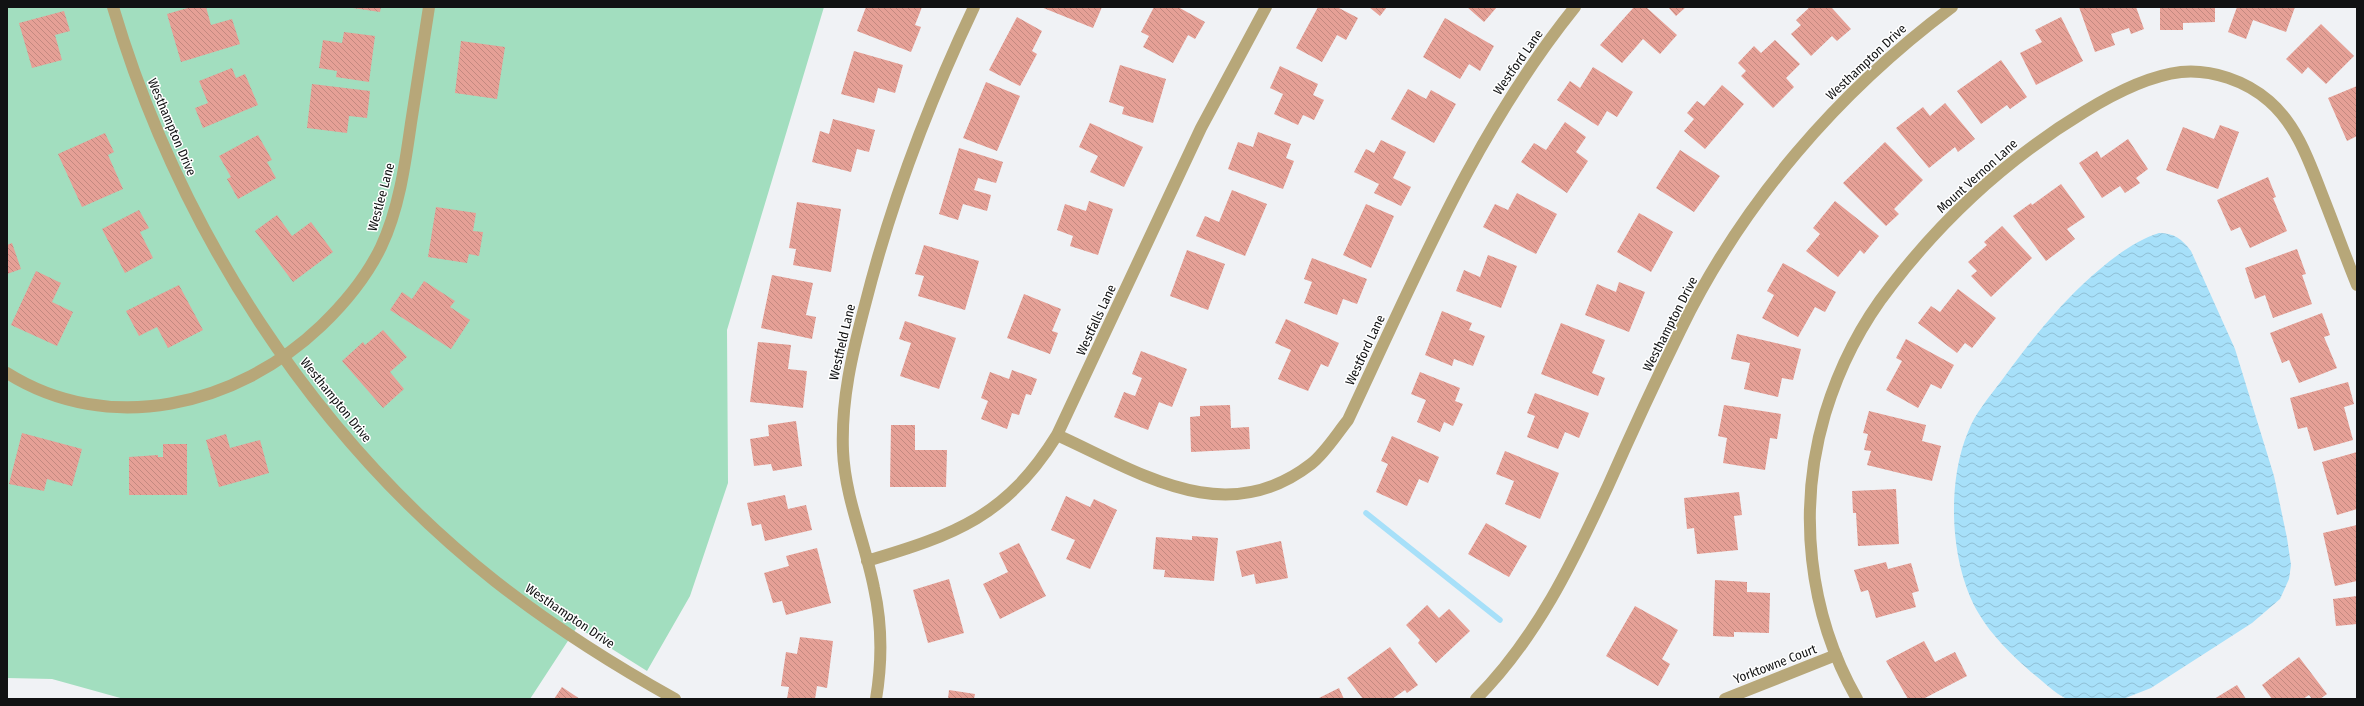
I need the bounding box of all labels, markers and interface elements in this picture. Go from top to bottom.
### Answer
street label: Westhampton Drive [1823,21,1909,103]
street label: Westford Lane [1490,27,1546,97]
street label: Westhampton Drive [145,76,199,178]
street label: Mount Vernon Lane [1934,136,2020,216]
street label: Westlee Lane [365,161,397,233]
street label: Westhampton Drive [1640,274,1700,374]
street label: Westfalls Lane [1073,282,1119,358]
street label: Westfield Lane [826,302,858,382]
street label: Westford Lane [1342,312,1388,388]
street label: Westhampton Drive [297,355,375,445]
street label: Westhampton Drive [523,581,617,651]
street label: Yorktowne Court [1731,641,1819,687]

